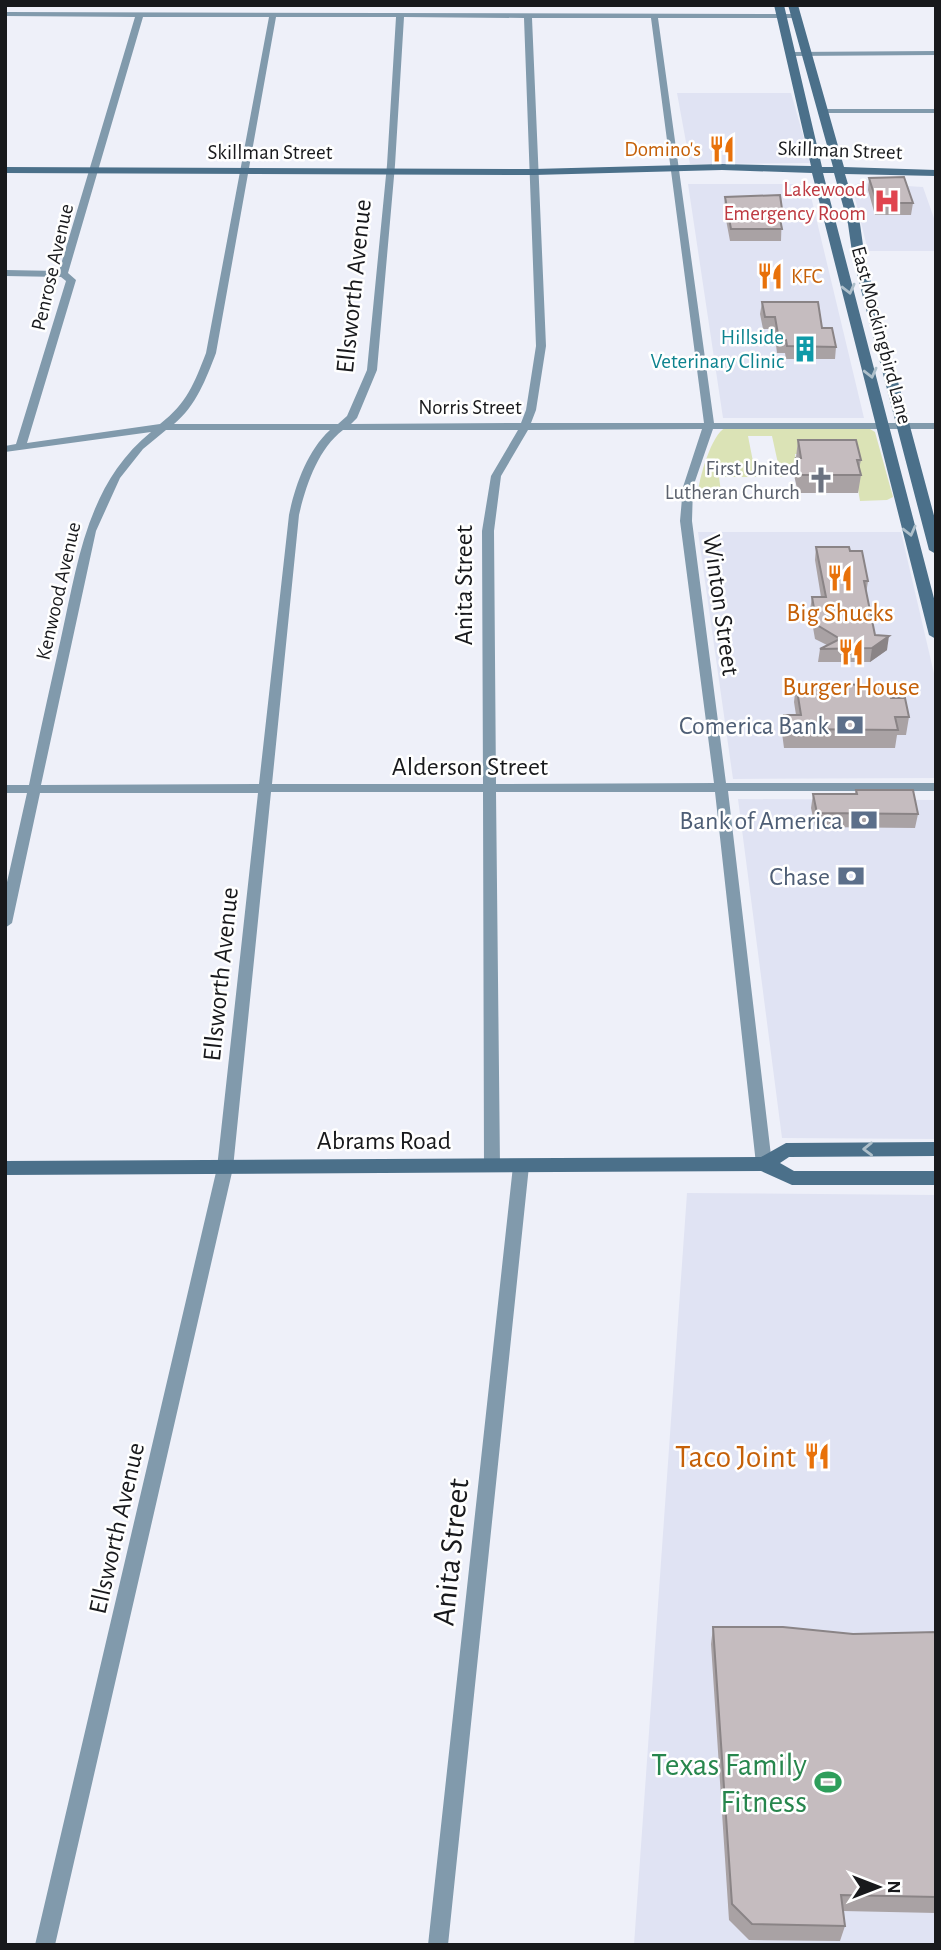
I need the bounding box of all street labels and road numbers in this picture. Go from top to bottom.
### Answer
street label: Skillman Street [777,138,903,163]
street label: Skillman Street [208,142,333,163]
street label: Ellsworth Avenue [332,198,376,374]
street label: Penrose Avenue [28,202,77,333]
street label: East Mockingbird Lane [848,244,915,426]
street label: Norris Street [418,397,522,418]
street label: Kenwood Avenue [32,520,85,662]
street label: Anita Street [451,525,477,645]
street label: Winton Street [698,533,744,677]
street label: Alderson Street [392,754,548,780]
street label: Ellsworth Avenue [199,886,243,1062]
street label: Abrams Road [317,1128,451,1154]
street label: Ellsworth Avenue [85,1440,149,1616]
street label: Anita Street [427,1477,475,1627]

